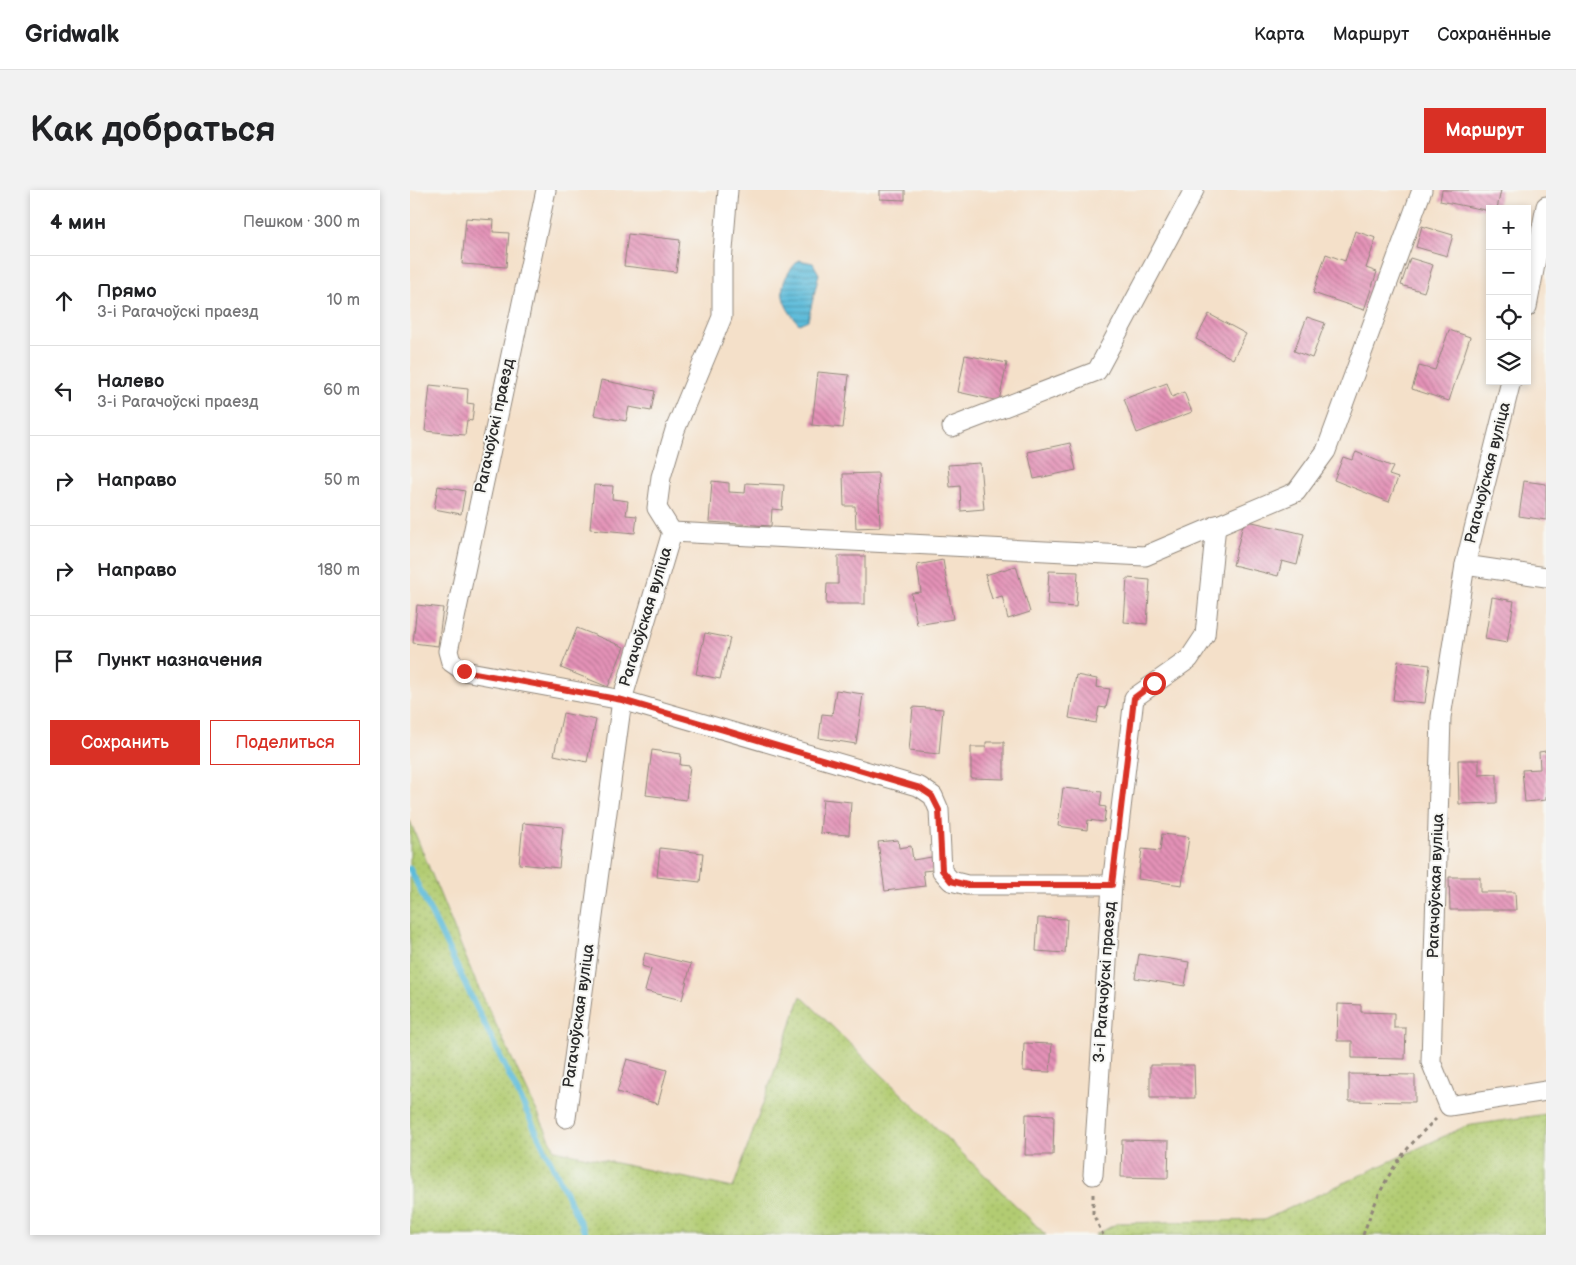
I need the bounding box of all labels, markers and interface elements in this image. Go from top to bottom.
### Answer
text: Gridwalk [25,20,119,49]
text: Карта [1254,24,1305,45]
text: Маршрут [1333,24,1409,45]
text: Сохранённые [1437,24,1551,45]
button: Маршрут [1424,108,1546,153]
text: Как добраться [30,109,276,152]
map controls [1486,205,1531,385]
button: + [1486,205,1531,250]
text: 4 мин [50,210,106,235]
text: Пешком · 300 m [243,213,360,232]
button: − [1486,250,1531,295]
text: Прямо [97,280,157,303]
icon: ahead [50,287,78,315]
text: 10 m [327,291,360,310]
button: locate [1486,295,1531,340]
text: 3-і Рагачоўскі праезд [97,303,259,322]
button: layers [1486,340,1531,385]
street label: Рагачоўскі праезд [471,356,519,495]
text: Налево [97,370,164,393]
icon: left [50,377,78,405]
text: 60 m [323,381,360,400]
text: 3-і Рагачоўскі праезд [97,393,259,412]
street label: Рагачоўская вуліца [1461,400,1515,546]
icon: right [50,467,78,495]
text: Направо [97,469,177,492]
text: 50 m [324,471,360,490]
street label: Рагачоўская вуліца [616,544,676,689]
icon: right [50,557,78,585]
text: Направо [97,559,177,582]
text: 180 m [318,561,360,580]
icon: arrive [50,647,78,675]
text: Пункт назначения [97,649,262,672]
route end [453,660,476,683]
route start [1143,672,1166,695]
button: Сохранить [50,720,200,765]
button: Поделиться [210,720,360,765]
street label: Рагачоўская вуліца [1424,813,1448,959]
street label: 3-і Рагачоўскі праезд [1090,900,1120,1063]
street label: Рагачоўская вуліца [559,942,599,1089]

